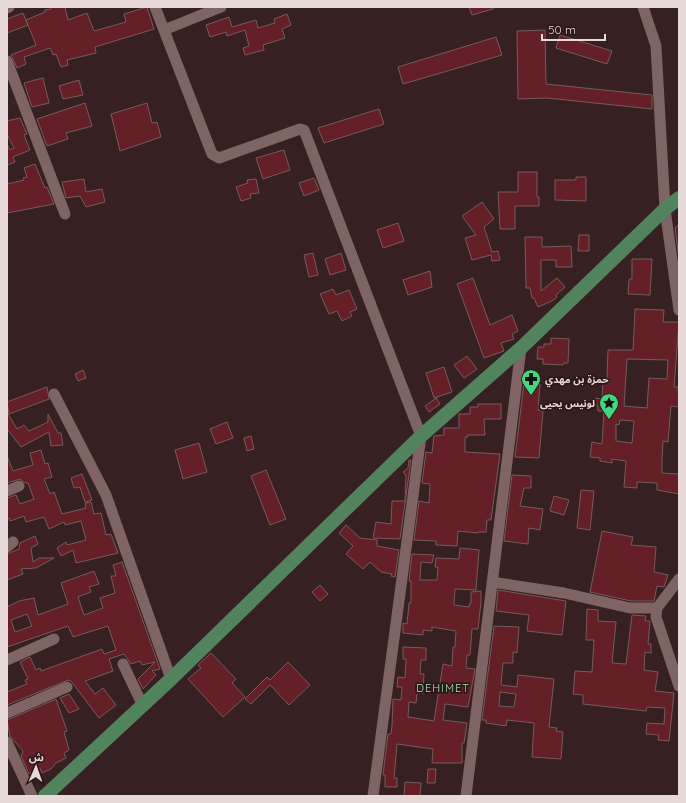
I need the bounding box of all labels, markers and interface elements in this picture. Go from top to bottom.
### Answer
scale bar [542,16,605,42]
text: 50 m [548,22,576,37]
pharmacy icon: حمزة بن مهدي [520,368,542,396]
place label: حمزة بن مهدي [545,373,609,388]
place icon: لونيس يحيى [598,392,620,420]
place label: لونيس يحيى [540,397,595,410]
district label: DEHIMET [416,681,470,695]
north arrow [16,747,56,787]
text: ش [29,750,44,764]

